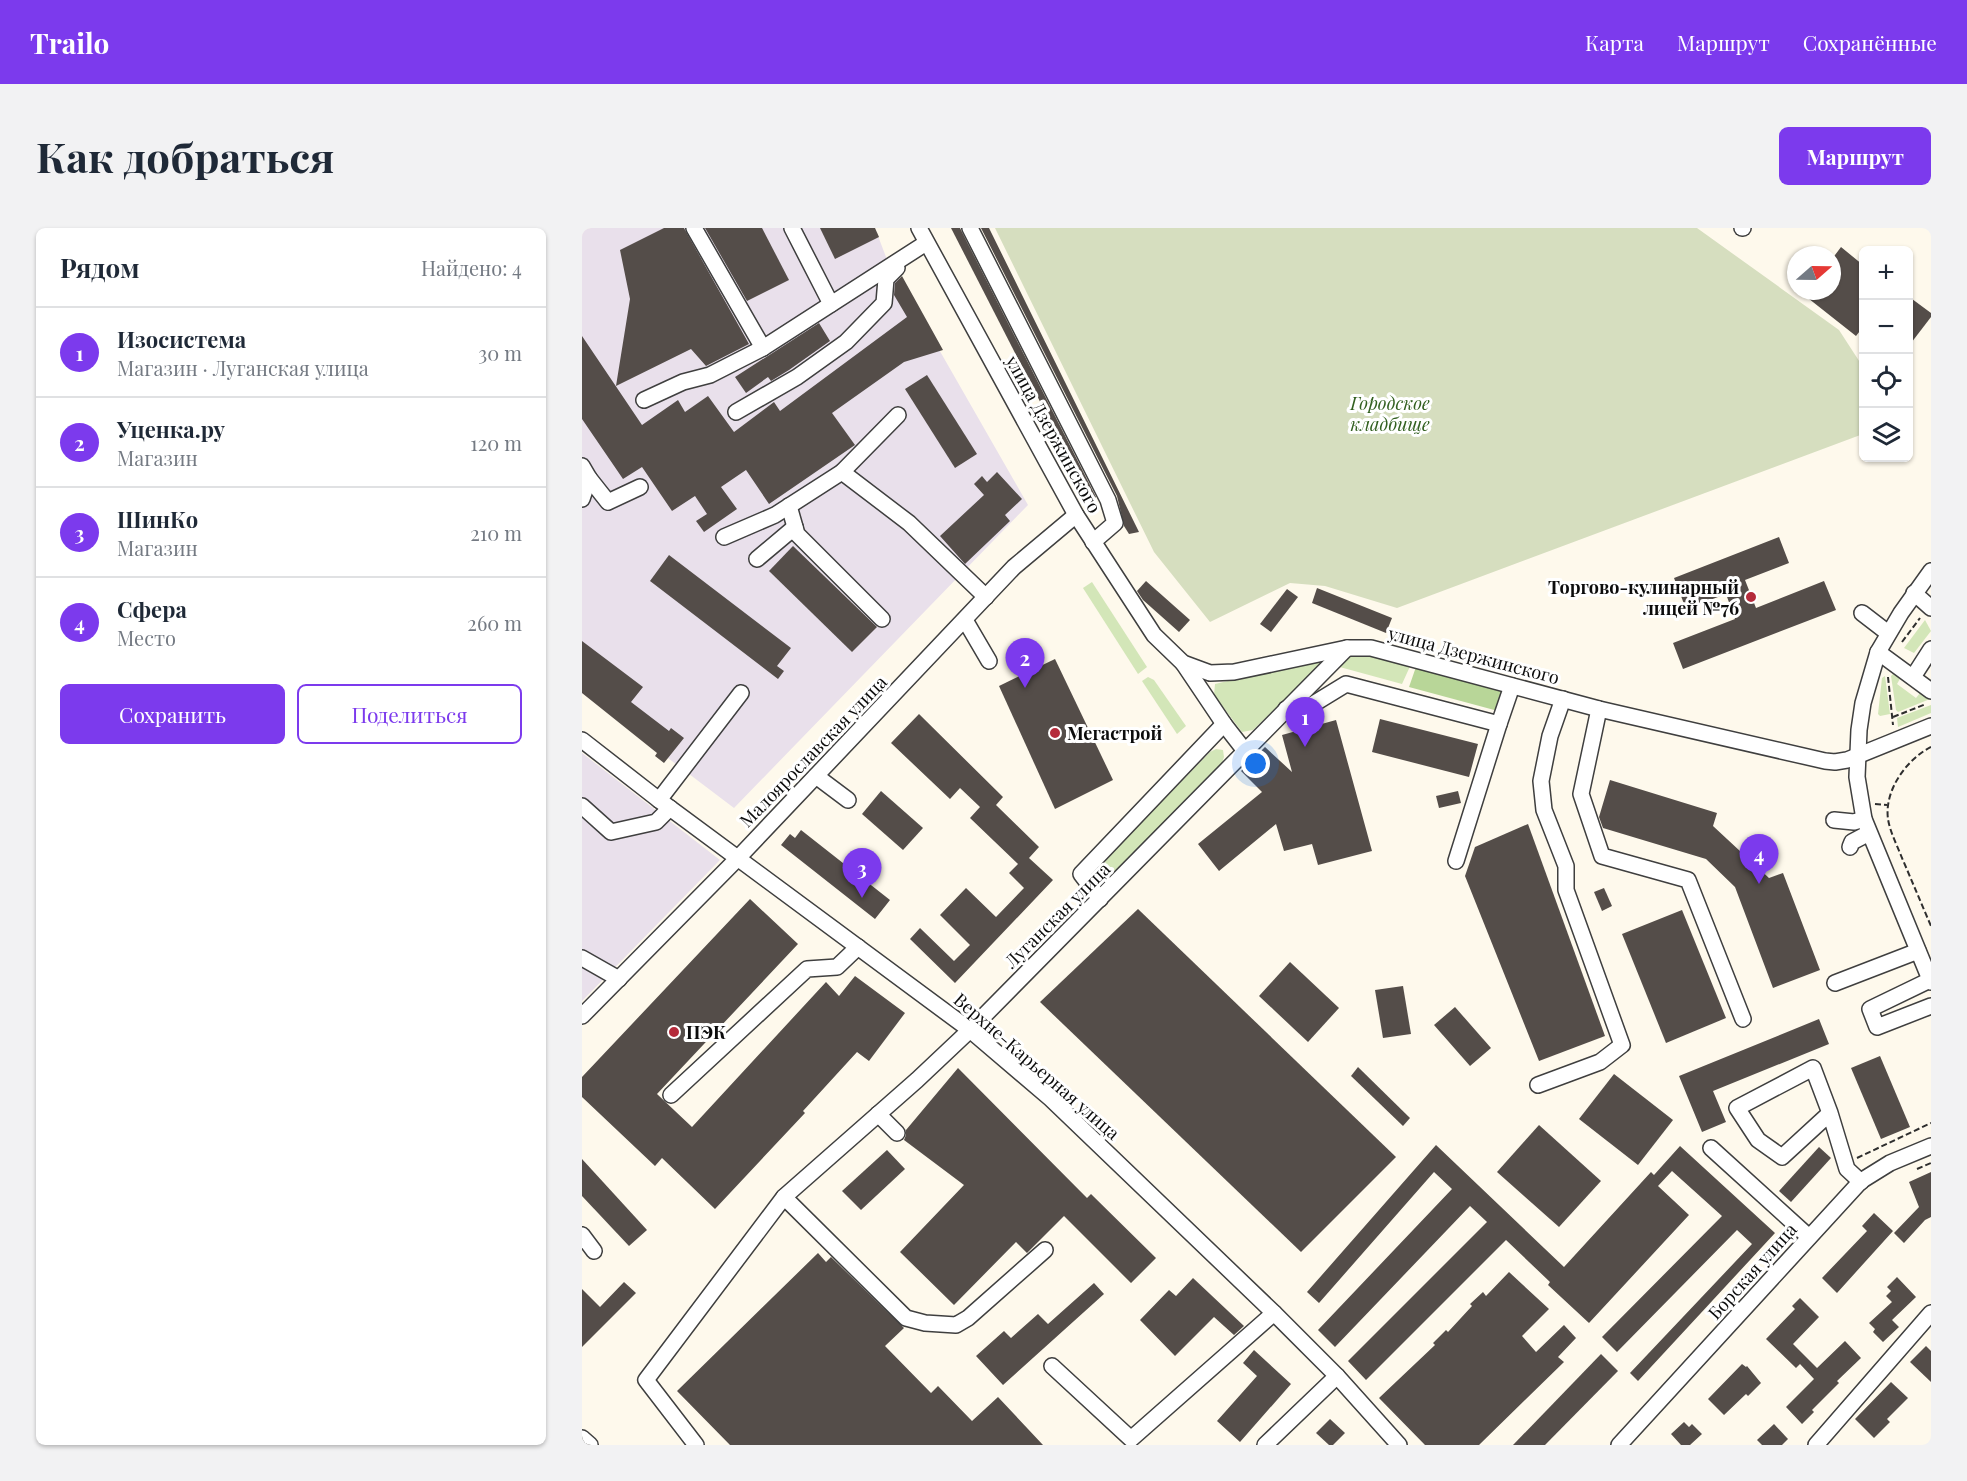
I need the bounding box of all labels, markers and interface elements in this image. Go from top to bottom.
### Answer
text: Trailo [30,24,109,61]
text: Карта [1585,28,1644,56]
text: Маршрут [1677,28,1770,56]
text: Сохранённые [1803,28,1937,56]
button: Маршрут [1779,127,1931,185]
text: Как добраться [36,128,335,184]
north arrow [1787,246,1841,300]
map controls [1859,246,1913,462]
button: + [1859,246,1913,300]
text: Рядом [60,250,139,285]
text: Найдено: 4 [421,254,522,281]
button: − [1859,300,1913,354]
text: Изосистема [117,324,246,354]
text: 1 [76,339,83,366]
text: 30 m [478,339,522,366]
street label: улица Дзержинского [1000,350,1107,517]
text: Магазин · Луганская улица [117,354,369,381]
button: locate [1859,354,1913,408]
park label: Городское кладбище [1349,391,1430,436]
button: layers [1859,408,1913,462]
text: Уценка.ру [117,414,225,444]
text: 2 [74,429,85,456]
text: 120 m [470,429,522,456]
text: Магазин [117,444,198,471]
text: ШинКо [117,504,198,534]
text: 3 [75,519,84,546]
text: 210 m [470,519,522,546]
text: Магазин [117,534,198,561]
place label: Торгово-кулинарный лицей №76 [1548,575,1739,620]
marker: Торгово-кулинарный лицей №76 [1744,590,1758,604]
text: Сфера [117,594,187,624]
text: 4 [74,609,85,636]
text: 260 m [467,609,522,636]
street label: улица Дзержинского [1385,620,1562,689]
text: Место [117,624,176,651]
pin: 2 [1006,638,1044,688]
street label: Малоярославская улица [734,670,892,832]
button: Сохранить [60,684,285,744]
button: Поделиться [297,684,522,744]
pin: 1 [1286,698,1324,747]
place label: Мегастрой [1067,721,1163,745]
marker: Мегастрой [1048,726,1062,740]
your location [1241,749,1270,778]
pin: 4 [1740,834,1778,884]
pin: 3 [842,848,882,898]
street label: Луганская улица [998,857,1115,974]
street label: Верхне-Карьерная улица [949,987,1125,1145]
place label: ПЭК [686,1020,726,1044]
marker: ПЭК [667,1025,681,1039]
street label: Борская улица [1702,1218,1802,1324]

